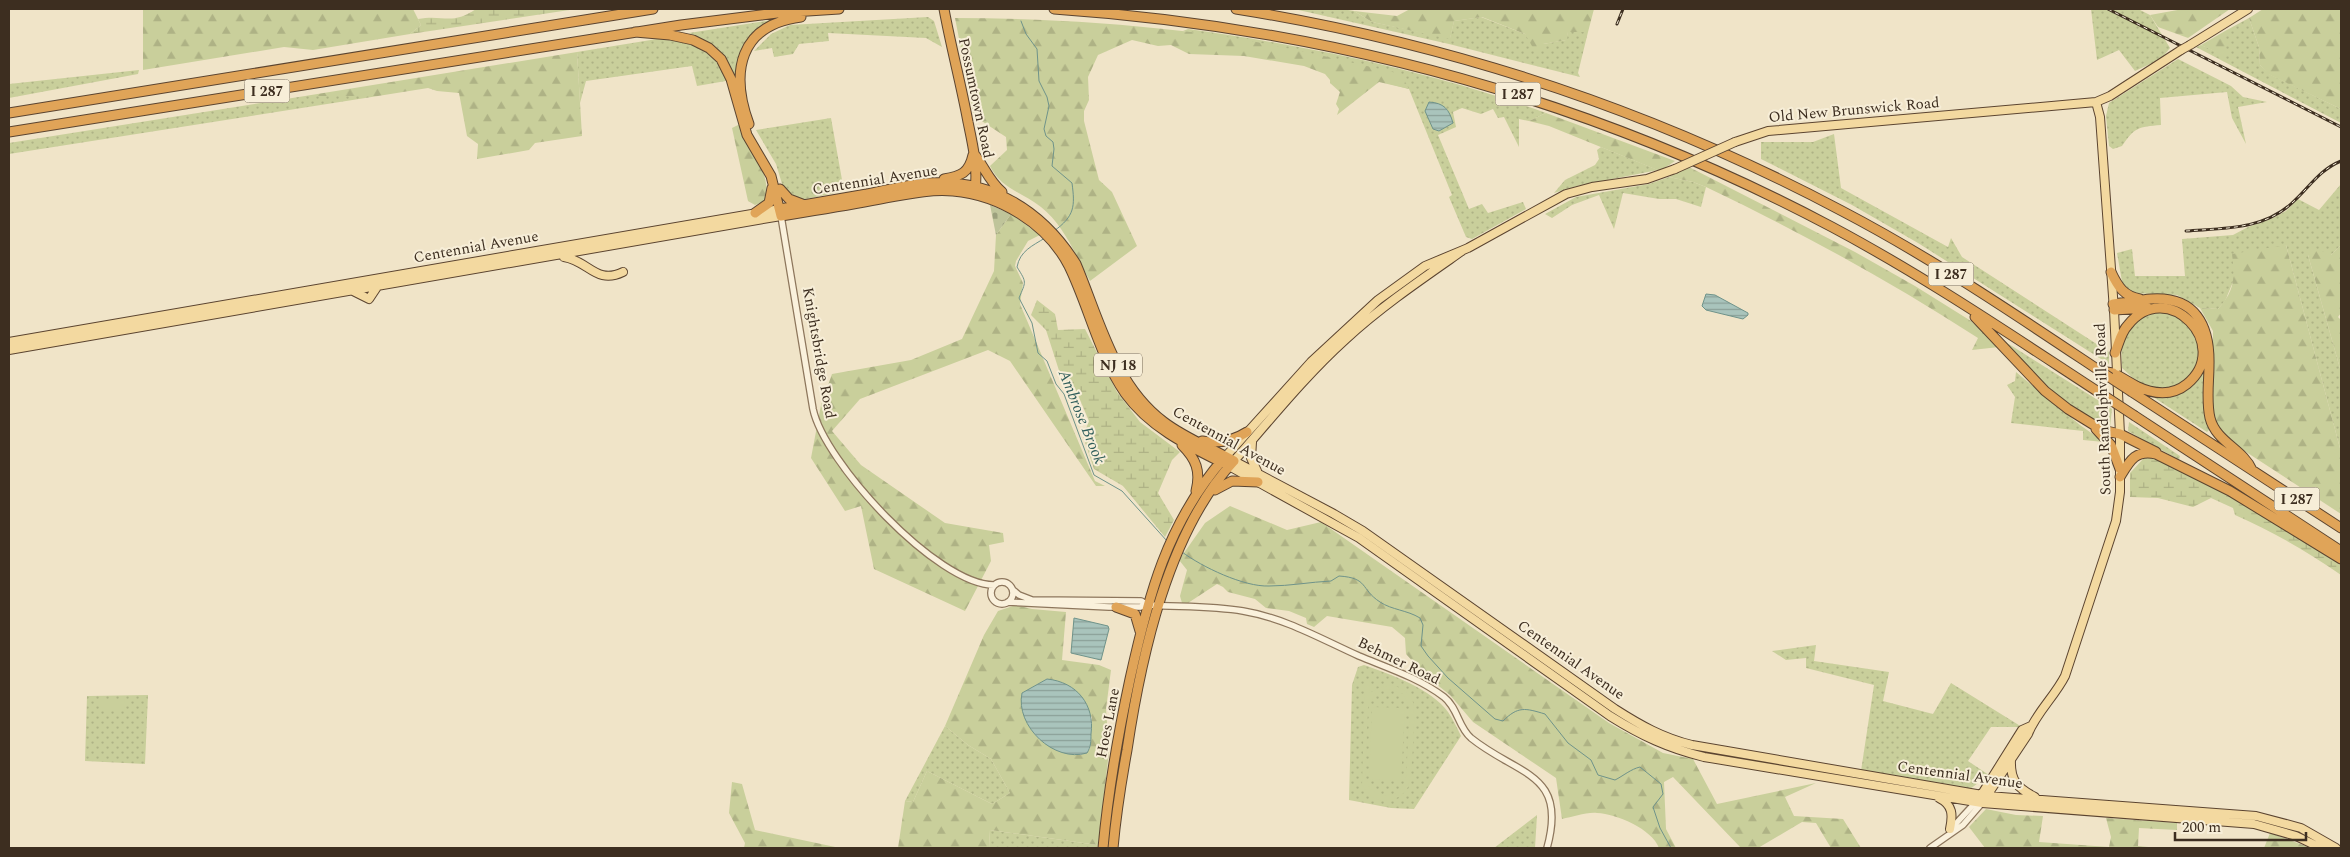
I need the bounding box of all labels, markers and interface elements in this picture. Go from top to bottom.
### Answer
street label: Possumtown Road [952,36,1000,160]
road number: I 287 [244,80,290,102]
road number: I 287 [1496,82,1540,106]
street label: Old New Brunswick Road [1768,91,1940,129]
street label: Centennial Avenue [811,159,939,201]
street label: Centennial Avenue [412,225,540,269]
road number: I 287 [1928,262,1974,286]
street label: Knightsbridge Road [796,286,842,420]
street label: South Randolphville Road [2089,323,2117,495]
road number: NJ 18 [1094,354,1142,376]
water label: Ambrose Brook [1052,365,1112,468]
street label: Centennial Avenue [1168,400,1290,482]
road number: I 287 [2274,488,2320,510]
street label: Centennial Avenue [1513,614,1629,706]
street label: Behmer Road [1354,631,1444,691]
street label: Hoes Lane [1090,686,1126,760]
street label: Centennial Avenue [1896,755,2024,795]
scale bar [2175,810,2306,842]
text: 200 m [2182,816,2221,839]

